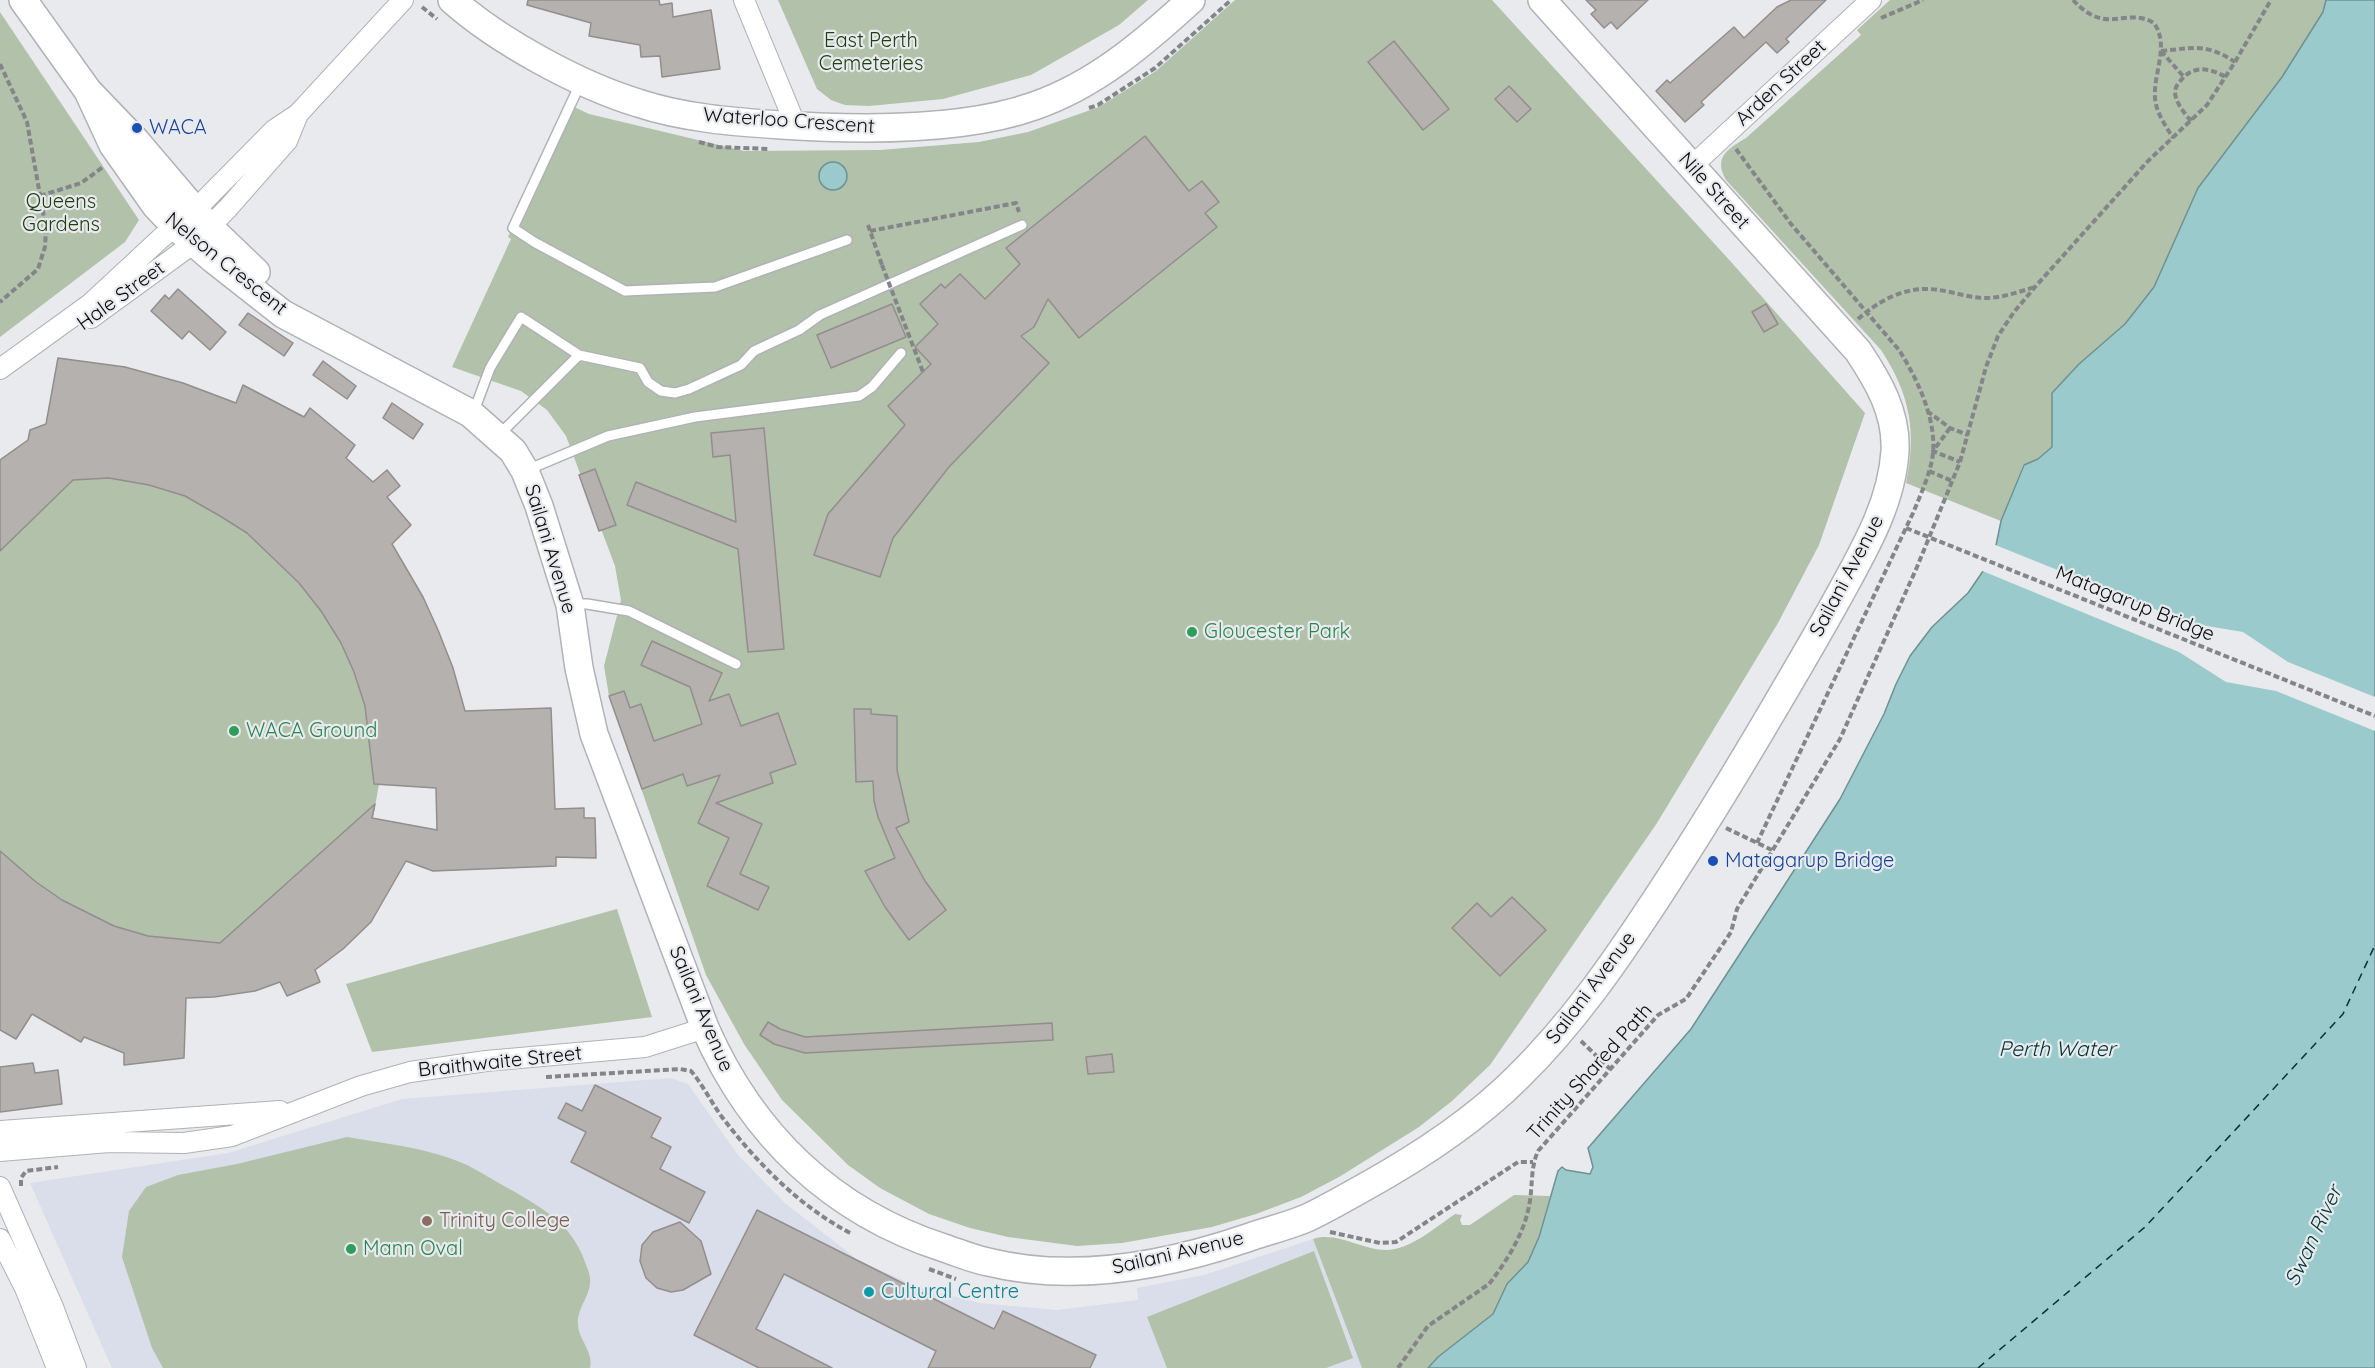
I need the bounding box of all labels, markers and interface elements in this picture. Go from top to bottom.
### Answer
park label: East Perth Cemeteries [819,29,923,76]
street label: Arden Street [1731,35,1831,131]
street label: Waterloo Crescent [702,103,876,139]
place label: WACA [149,116,207,140]
marker: WACA [130,121,144,135]
street label: Nile Street [1673,148,1755,234]
park label: Queens Gardens [22,190,100,237]
street label: Nelson Crescent [160,207,292,321]
street label: Hale Street [73,256,169,336]
street label: Sailani Avenue [519,481,581,617]
street label: Sailani Avenue [1805,511,1889,641]
street label: Matagarup Bridge [2052,561,2218,647]
place label: Gloucester Park [1204,620,1350,644]
marker: Gloucester Park [1185,625,1199,639]
place label: WACA Ground [246,719,377,743]
marker: WACA Ground [227,724,241,738]
place label: Matagarup Bridge [1725,849,1894,873]
marker: Matagarup Bridge [1706,854,1720,868]
street label: Sailani Avenue [1541,927,1641,1049]
street label: Sailani Avenue [664,943,738,1075]
street label: Trinity Shared Path [1522,999,1658,1145]
water label: Perth Water [1999,1037,2115,1063]
street label: Braithwaite Street [417,1041,583,1083]
water label: Swan River [2280,1182,2348,1290]
place label: Trinity College [439,1209,570,1233]
marker: Trinity College [420,1214,434,1228]
street label: Sailani Avenue [1110,1226,1246,1280]
place label: Mann Oval [363,1237,463,1261]
marker: Mann Oval [344,1242,358,1256]
place label: Cultural Centre [881,1280,1019,1304]
marker: Cultural Centre [862,1285,876,1299]

